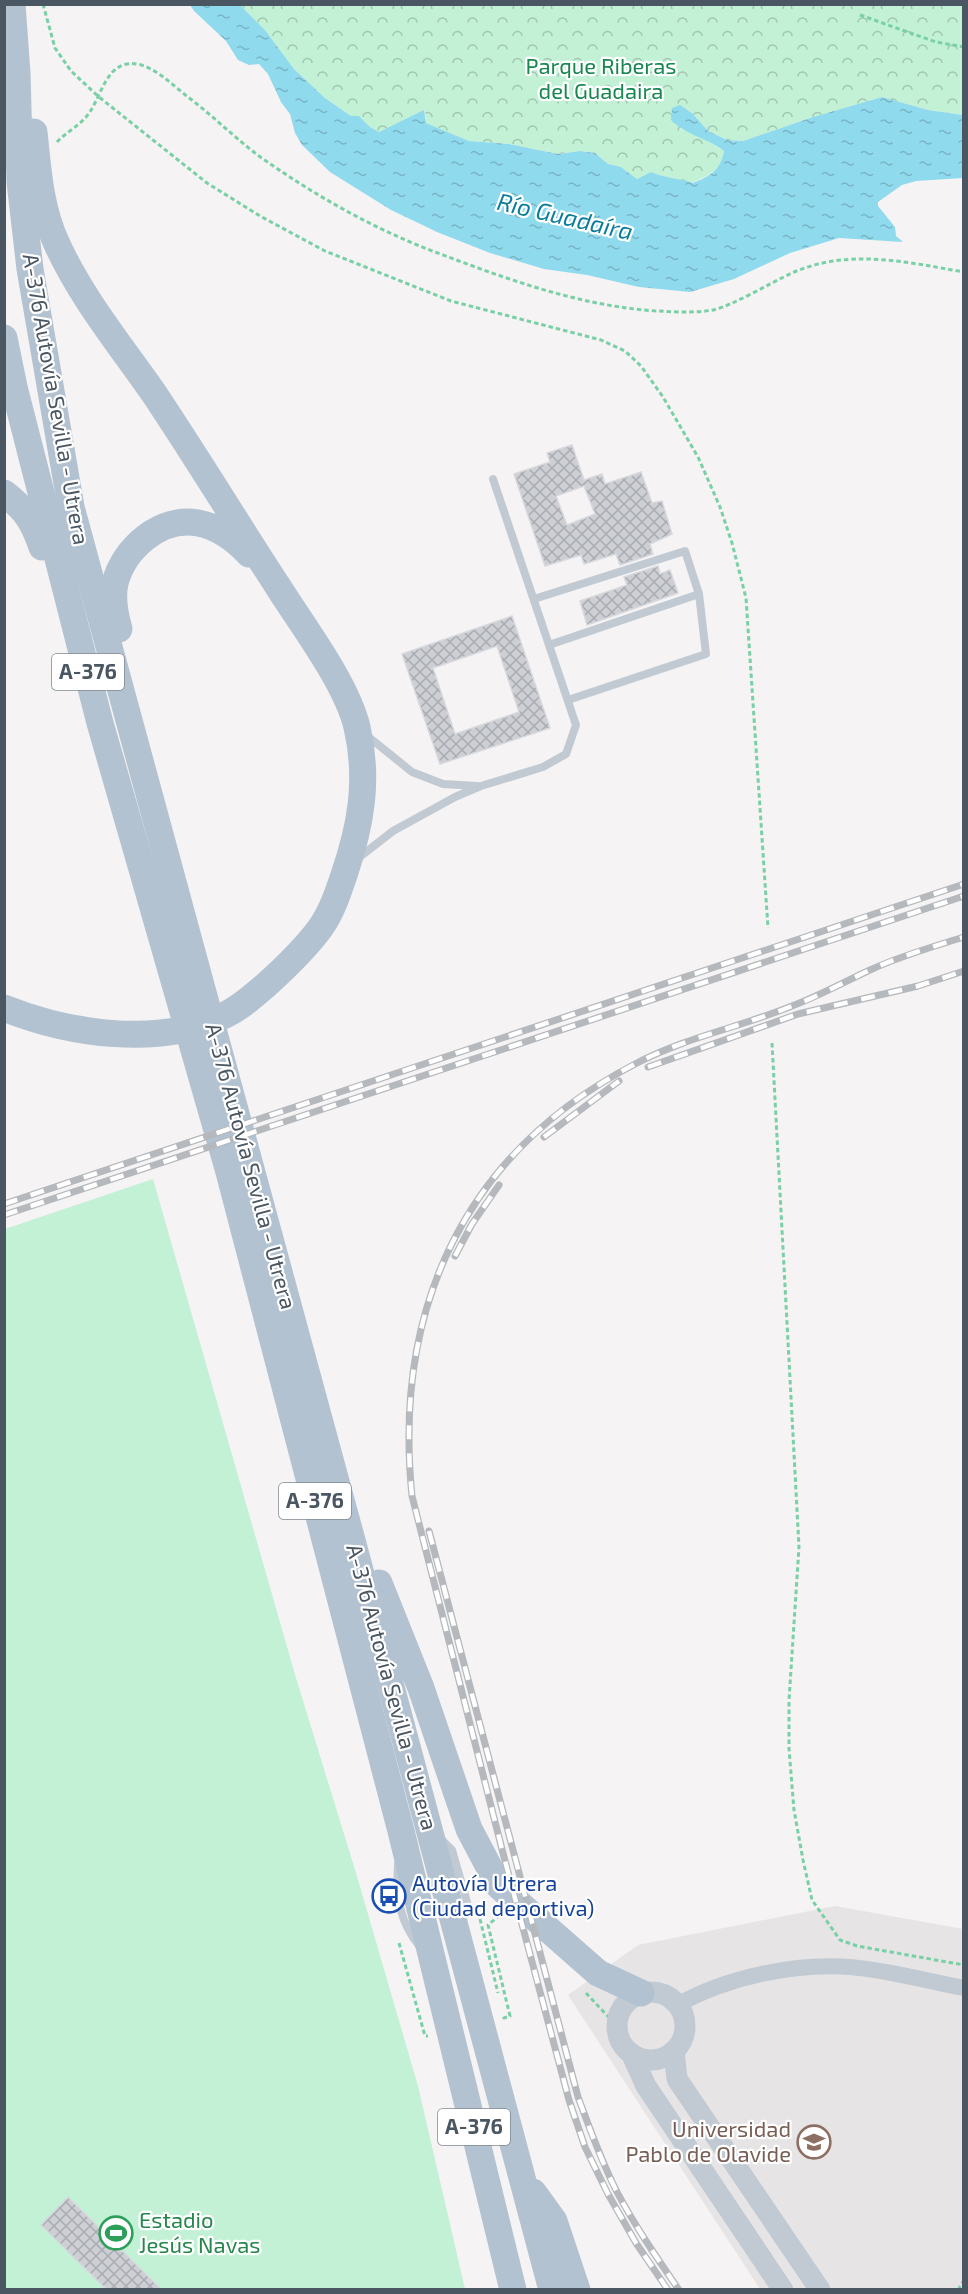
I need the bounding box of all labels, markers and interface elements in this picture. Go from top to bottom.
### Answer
park label: Parque Riberas del Guadaira [526,52,676,103]
water label: Río Guadaíra [495,186,636,245]
street label: A-376 Autovía Sevilla - Utrera [19,251,95,547]
road number: A-376 [52,654,124,690]
street label: A-376 Autovía Sevilla - Utrera [201,1020,303,1312]
road number: A-376 [279,1483,351,1519]
street label: A-376 Autovía Sevilla - Utrera [342,1541,444,1833]
place label: Autovía Utrera (Ciudad deportiva) [412,1869,594,1920]
bus stop icon: Autovía Utrera (Ciudad deportiva) [371,1878,407,1914]
road number: A-376 [438,2109,510,2145]
place label: Universidad Pablo de Olavide [625,2115,791,2166]
school or university icon: Universidad Pablo de Olavide [796,2124,832,2160]
place label: Estadio Jesús Navas [139,2206,261,2257]
sports icon: Estadio Jesús Navas [98,2215,134,2251]

